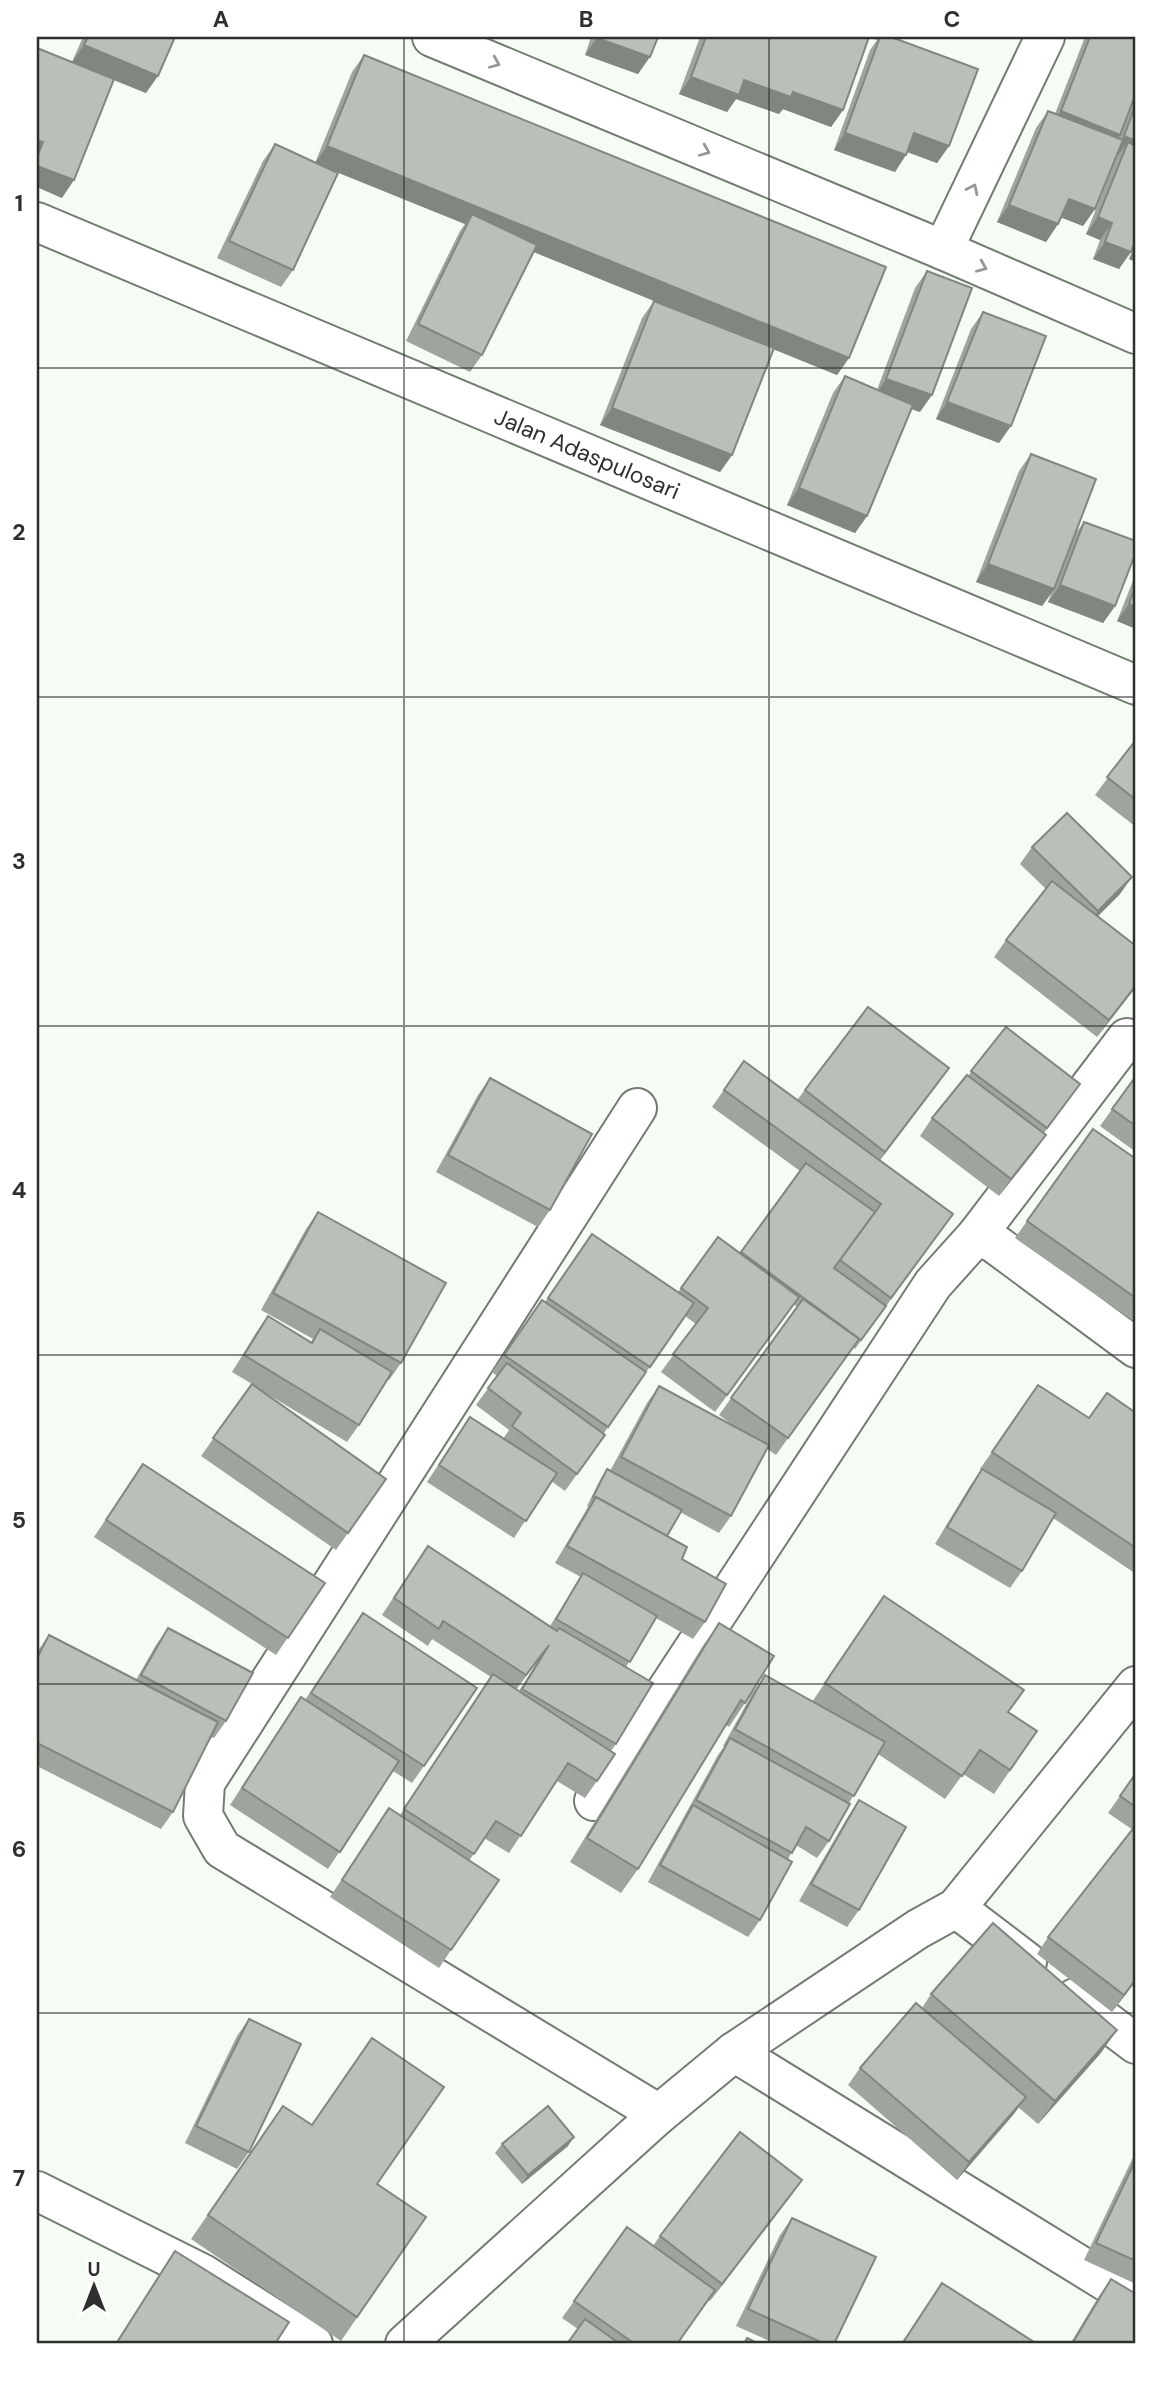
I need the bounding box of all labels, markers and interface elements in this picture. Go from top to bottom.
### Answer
text: A [213,4,229,34]
text: B [579,4,593,34]
text: C [944,4,960,34]
one-way arrow [487,55,500,69]
one-way arrow [698,142,710,156]
one-way arrow [964,183,978,196]
text: 1 [15,188,23,218]
one-way arrow [975,259,987,273]
street label: Jalan Adaspulosari [490,401,685,506]
text: 2 [12,517,26,547]
text: 3 [12,846,26,876]
text: 4 [12,1175,27,1205]
text: 5 [12,1505,26,1535]
text: 6 [12,1834,26,1864]
text: 7 [13,2163,25,2193]
north arrow [60,2252,130,2322]
text: U [87,2257,101,2282]

